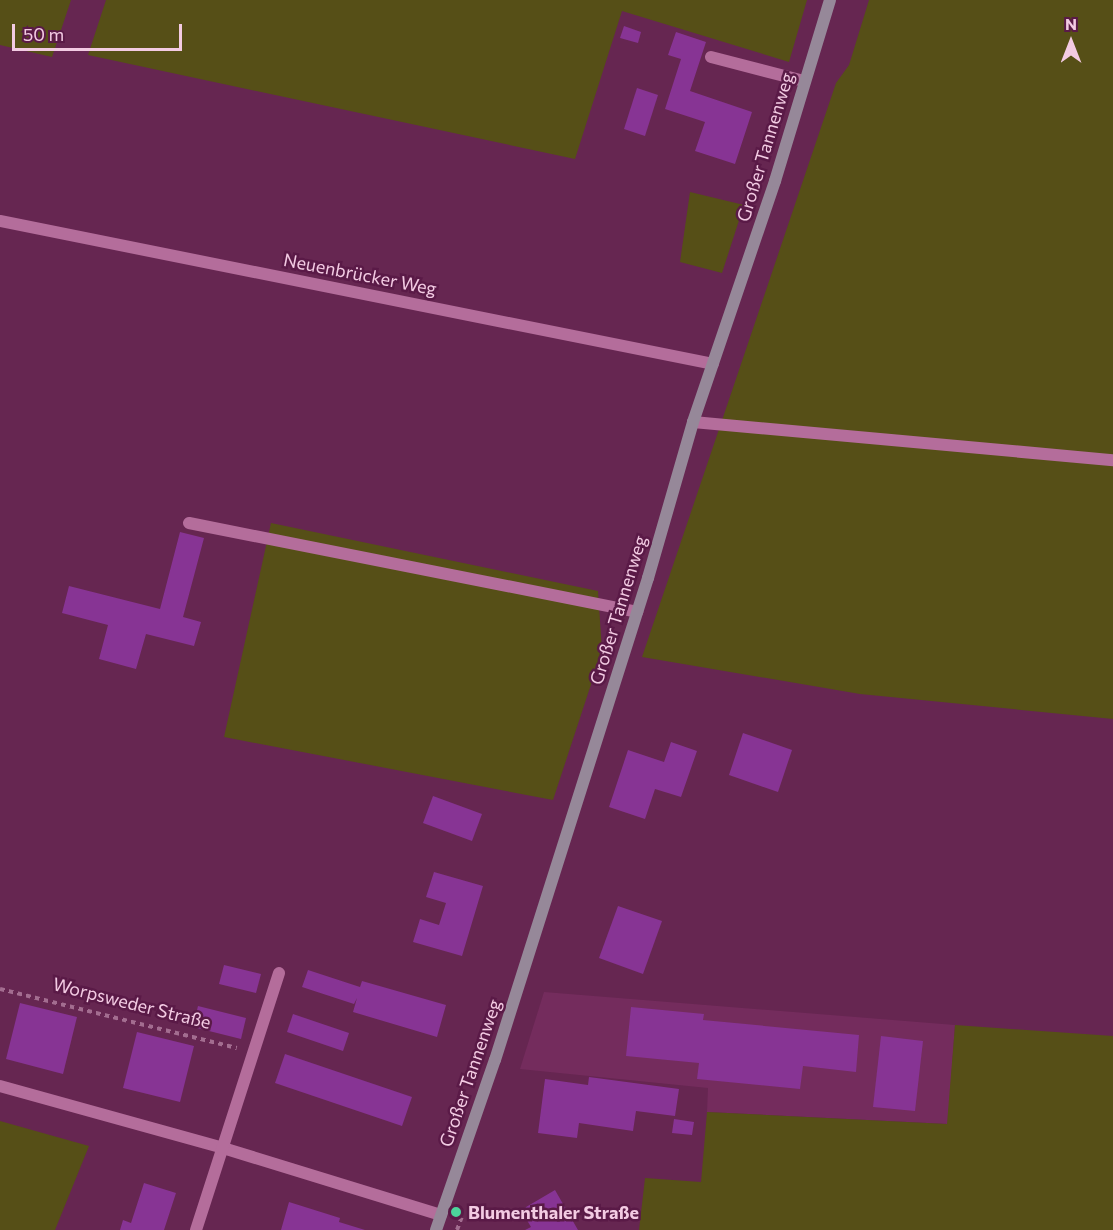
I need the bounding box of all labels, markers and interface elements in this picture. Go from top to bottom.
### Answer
scale bar [15,12,184,50]
north arrow [1041,12,1101,72]
text: N [1065,14,1077,33]
text: 50 m [23,23,64,45]
street label: Großer Tannenweg [732,70,798,224]
street label: Neuenbrücker Weg [282,249,438,299]
street label: Großer Tannenweg [585,533,651,687]
street label: Worpsweder Straße [51,973,213,1033]
street label: Großer Tannenweg [435,996,505,1150]
place label: Blumenthaler Straße [468,1201,639,1223]
marker: Blumenthaler Straße [449,1205,463,1219]

